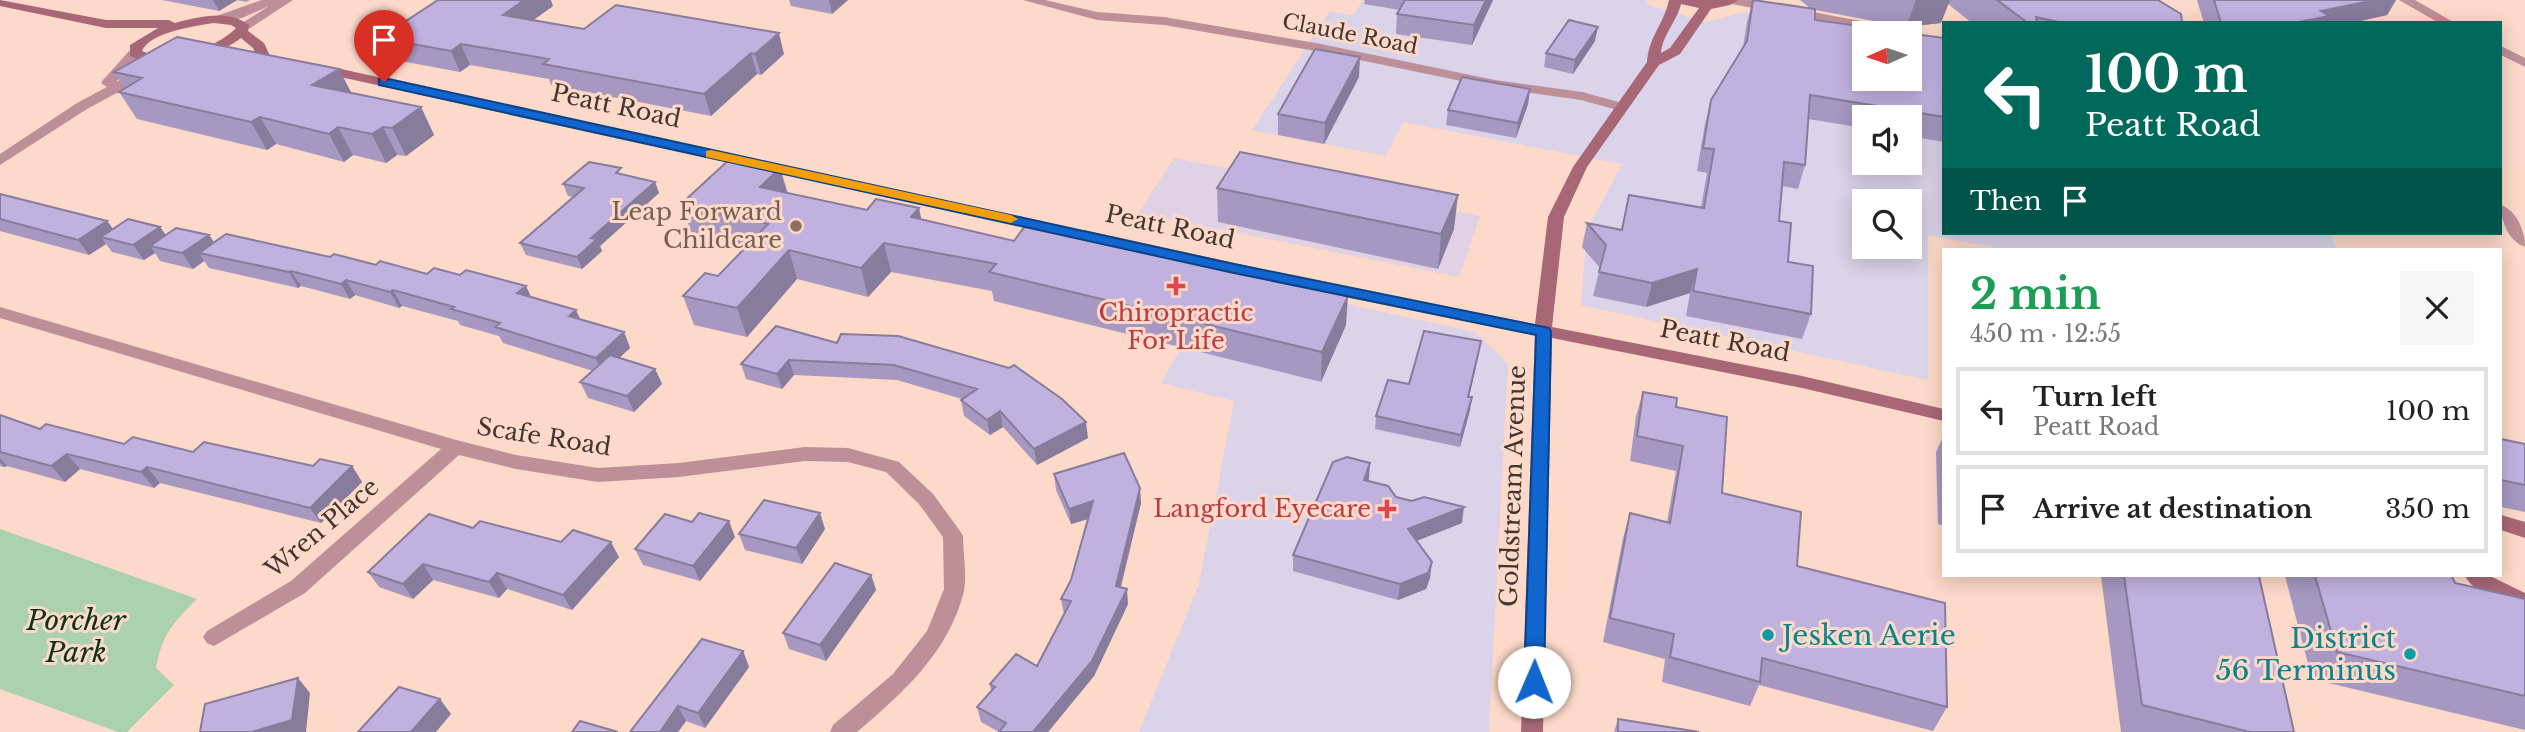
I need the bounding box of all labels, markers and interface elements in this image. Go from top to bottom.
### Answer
street label: Claude Road [1280,8,1420,60]
pin [354,10,414,82]
icon: arrive [365,21,403,59]
north arrow [1852,21,1922,91]
map controls [1852,21,1922,259]
text: 100 m [2085,44,2248,105]
icon: left [1970,49,2061,140]
street label: Peatt Road [549,78,684,133]
button: sound [1852,105,1922,175]
text: Peatt Road [2085,105,2261,145]
icon: arrive [2056,182,2094,220]
text: Then [1970,185,2042,217]
button: search [1852,189,1922,259]
place label: Leap Forward Childcare [611,197,782,254]
street label: Peatt Road [1103,199,1238,254]
marker: Leap Forward Childcare [788,218,804,234]
text: 2 min [1970,268,2101,320]
button: close [2400,271,2474,345]
marker: Chiropractic For Life [1166,276,1186,296]
place label: Chiropractic For Life [1099,298,1254,355]
street label: Peatt Road [1658,314,1793,367]
text: 450 m · 12:55 [1970,320,2121,348]
street label: Goldstream Avenue [1494,365,1531,607]
text: Turn left [2033,381,2157,413]
icon: left [1974,392,2012,430]
text: 100 m [2386,395,2470,427]
street label: Scafe Road [475,412,613,461]
text: Peatt Road [2033,413,2159,441]
street label: Wren Place [258,472,384,584]
icon: arrive [1974,490,2012,528]
text: Arrive at destination [2033,493,2313,525]
text: 350 m [2385,493,2470,525]
place label: Langford Eyecare [1153,494,1371,523]
marker: Langford Eyecare [1377,499,1397,519]
park label: Porcher Park [25,603,127,670]
place label: Jesken Aerie [1778,618,1956,653]
place label: District 56 Terminus [2216,621,2396,688]
marker: Jesken Aerie [1760,627,1776,643]
position arrow [1497,645,1571,719]
marker: District 56 Terminus [2402,646,2418,662]

